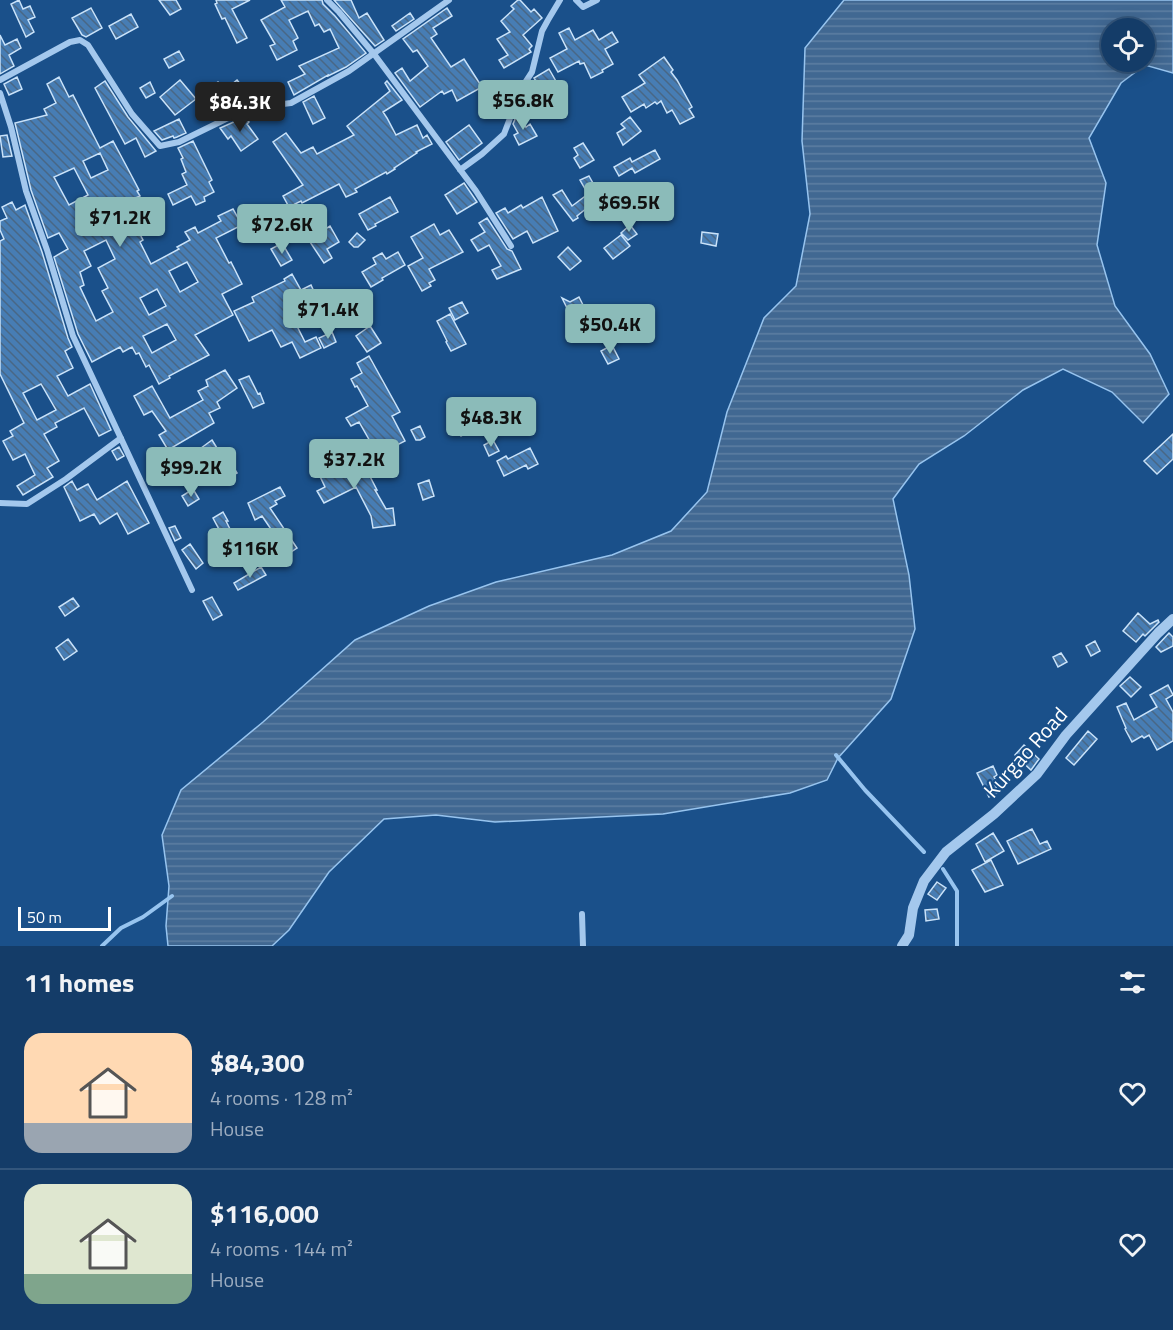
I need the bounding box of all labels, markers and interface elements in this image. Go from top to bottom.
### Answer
map controls [1101,18,1155,72]
button: locate [1101,18,1155,72]
pin: $56.8K [474,80,572,131]
pin: $84.3K [191,82,289,133]
text: $56.8K [492,84,554,115]
text: $84.3K [209,86,271,117]
pin: $69.5K [580,182,678,233]
text: $69.5K [598,186,660,217]
pin: $71.2K [71,197,169,248]
text: $71.2K [89,201,151,232]
pin: $72.6K [233,204,331,255]
text: $72.6K [251,208,313,239]
pin: $71.4K [279,289,377,340]
text: $71.4K [297,293,359,324]
pin: $50.4K [561,304,659,355]
text: $50.4K [579,308,641,339]
pin: $48.3K [442,397,540,448]
text: $48.3K [460,401,522,432]
pin: $37.2K [305,439,403,490]
text: $37.2K [323,443,385,474]
pin: $99.2K [142,447,240,498]
text: $99.2K [160,451,222,482]
pin: $116K [208,528,292,579]
text: $116K [222,532,278,563]
street label: Kurgao Road [975,700,1075,804]
scale bar [18,904,111,932]
text: 50 m [27,905,62,929]
text: 11 homes [24,963,134,1002]
icon: filters [1116,966,1149,999]
text: $84,300 [210,1043,304,1082]
icon: home [72,1057,144,1129]
icon: heart [1116,1077,1149,1110]
text: 4 rooms · 128 m² [210,1082,353,1113]
text: House [210,1113,264,1144]
text: $116,000 [210,1194,319,1233]
icon: home [72,1208,144,1280]
icon: heart [1116,1228,1149,1261]
text: 4 rooms · 144 m² [210,1233,353,1264]
text: House [210,1264,264,1295]

